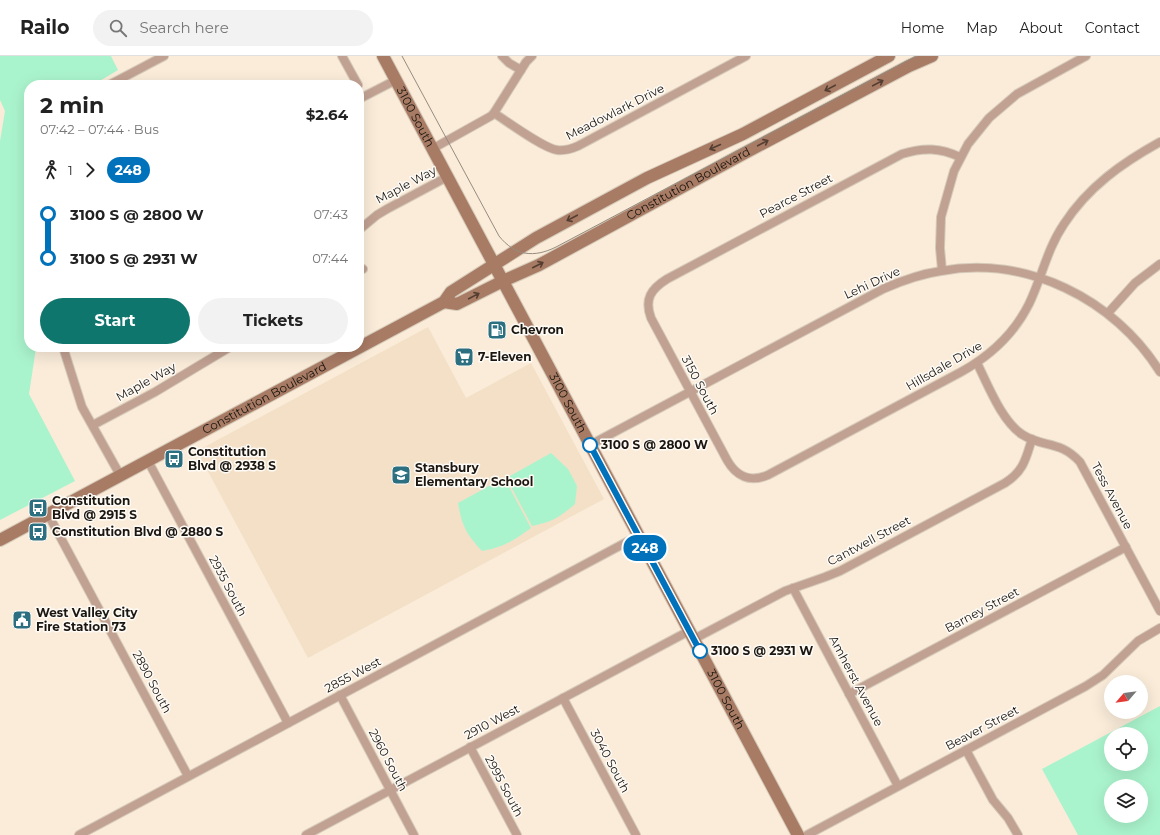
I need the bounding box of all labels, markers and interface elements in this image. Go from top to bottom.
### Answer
search box [93,10,373,46]
text: Railo [20,16,69,39]
icon: search [107,17,129,39]
text: Search here [139,18,229,37]
text: Home [901,19,944,37]
text: Map [966,19,997,37]
text: About [1019,19,1063,37]
text: Contact [1085,19,1140,37]
one-way arrow [872,79,884,86]
street label: Meadowlark Drive [563,80,666,143]
street label: 3100 South [394,84,438,149]
one-way arrow [824,84,836,92]
text: 2 min [40,92,104,119]
text: $2.64 [306,105,348,124]
text: 07:42 – 07:44 · Bus [40,121,159,137]
one-way arrow [757,139,769,147]
street label: Constitution Boulevard [624,144,753,223]
one-way arrow [709,144,721,152]
icon: walk [40,159,62,181]
icon: forward [79,159,101,181]
text: 248 [115,161,142,179]
text: 1 [68,162,73,178]
street label: Maple Way [373,162,439,207]
street label: Pearce Street [757,170,835,221]
text: 3100 S @ 2800 W [70,205,204,224]
text: 07:43 [314,206,348,222]
one-way arrow [566,215,578,223]
text: 3100 S @ 2931 W [70,249,198,268]
text: 07:44 [312,250,348,266]
one-way arrow [532,261,544,268]
street label: Lehi Drive [841,263,902,302]
one-way arrow [467,291,479,299]
button: Start [40,298,190,344]
button: Tickets [198,298,348,344]
fuel station icon: Chevron [486,319,508,341]
place label: Chevron [511,322,564,337]
street label: Hillsdale Drive [903,338,985,393]
supermarket icon: 7-Eleven [453,346,475,368]
place label: 7-Eleven [478,349,531,364]
street label: 3150 South [679,353,722,417]
street label: Constitution Boulevard [199,358,329,437]
street label: Maple Way [113,359,179,404]
street label: 3100 South [546,370,590,435]
marker: 3100 S @ 2800 W [582,437,598,453]
place label: 3100 S @ 2800 W [600,437,708,452]
place label: Constitution Blvd @ 2938 S [188,444,276,473]
bus stop icon: Constitution Blvd @ 2938 S [163,448,185,470]
place label: Stansbury Elementary School [415,460,533,489]
street label: Tess Avenue [1089,460,1136,532]
school or university icon: Stansbury Elementary School [390,464,412,486]
place label: Constitution Blvd @ 2915 S [52,493,137,522]
bus stop icon: Constitution Blvd @ 2915 S [27,497,49,519]
street label: Cantwell Street [825,512,913,569]
bus stop icon: Constitution Blvd @ 2880 S [27,521,49,543]
place label: Constitution Blvd @ 2880 S [52,524,223,539]
line badge: 248 [622,535,668,561]
text: 248 [631,539,659,557]
street label: 2935 South [206,553,251,619]
street label: Barney Street [942,584,1022,635]
place label: West Valley City Fire Station 73 [36,605,138,634]
public building icon: West Valley City Fire Station 73 [11,609,33,631]
street label: Amherst Avenue [826,633,887,729]
marker: 3100 S @ 2931 W [692,643,708,659]
place label: 3100 S @ 2931 W [710,643,813,658]
street label: 2890 South [130,648,175,716]
street label: 2855 West [322,653,384,696]
street label: 3100 South [704,666,748,732]
north arrow [1104,675,1148,719]
map controls [1104,675,1148,823]
street label: 2910 West [462,701,522,742]
street label: Beaver Street [943,702,1021,753]
street label: 2960 South [366,726,411,794]
street label: 3040 South [587,726,633,795]
button: locate [1104,727,1148,771]
street label: 2995 South [482,753,527,819]
button: layers [1104,779,1148,823]

